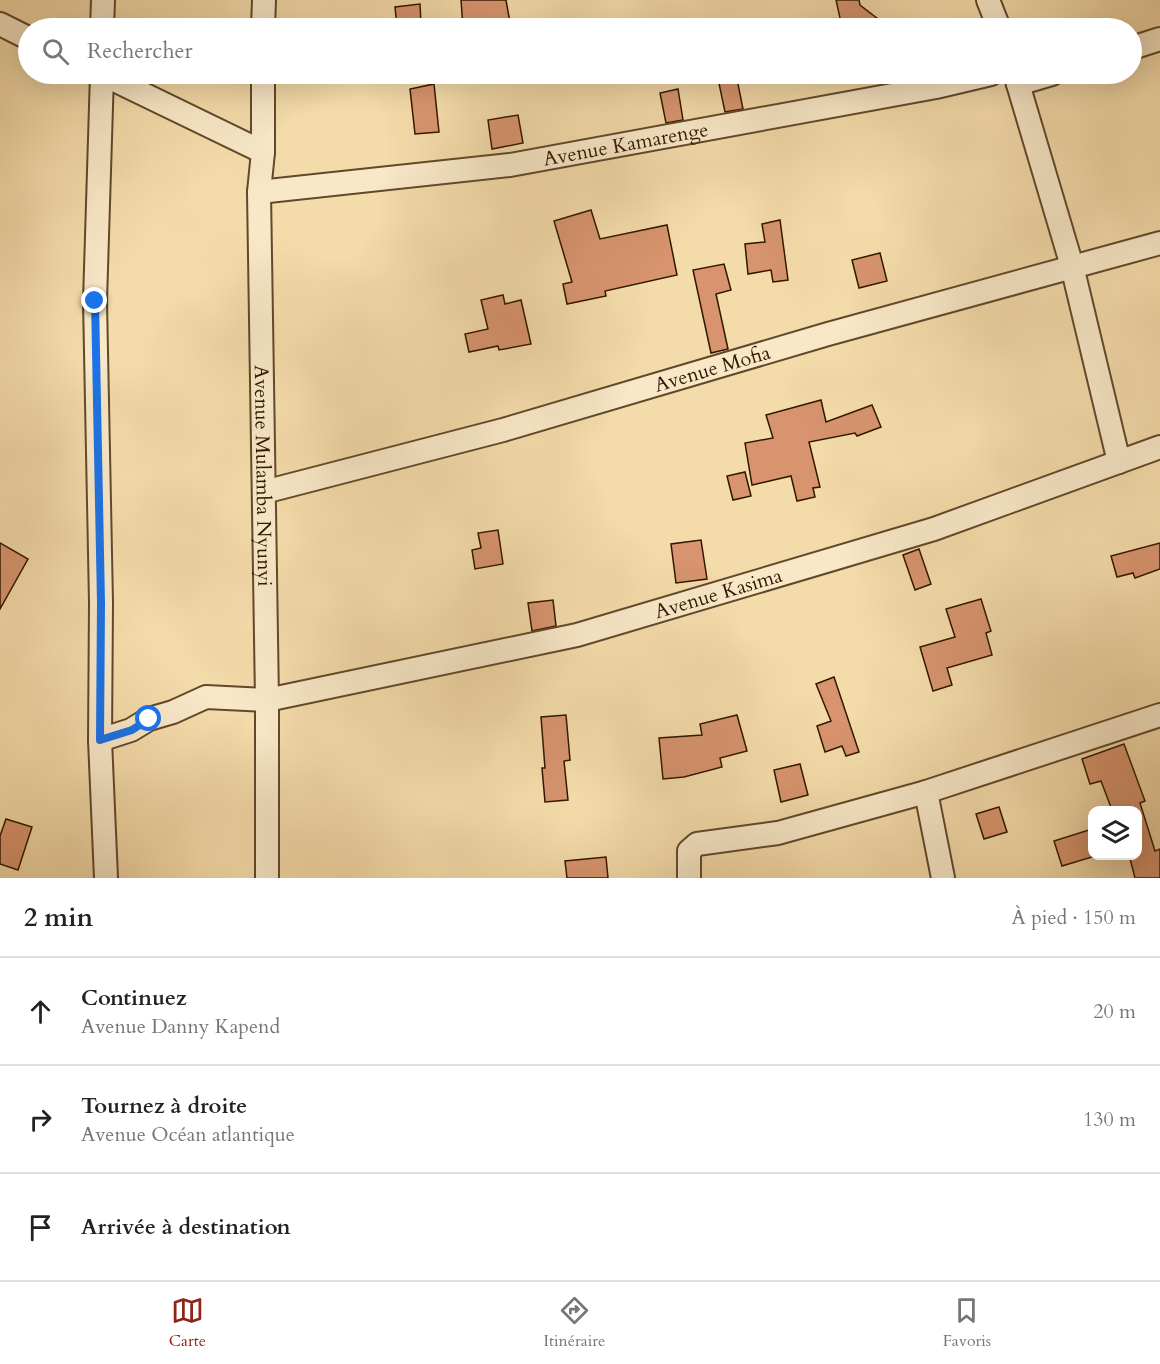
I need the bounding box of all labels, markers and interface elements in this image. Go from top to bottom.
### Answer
search box [18,18,1142,84]
icon: search [39,35,72,68]
text: Rechercher [87,36,192,66]
street label: Avenue Kamarenge [541,115,710,172]
route end [81,287,107,313]
street label: Avenue Mofia [651,338,774,398]
street label: Avenue Mulamba Nyunyi [248,365,279,587]
street label: Avenue Kasima [651,561,785,625]
route start [135,705,161,731]
map controls [1088,806,1142,860]
button: layers [1088,806,1142,860]
text: 2 min [24,900,93,935]
text: À pied · 150 m [1012,904,1136,931]
text: Continuez [81,983,187,1013]
icon: ahead [24,995,57,1028]
text: 20 m [1093,998,1136,1025]
text: Avenue Danny Kapend [81,1013,280,1040]
text: Tournez à droite [81,1091,247,1121]
icon: right [24,1103,57,1136]
text: 130 m [1083,1106,1136,1133]
text: Avenue Océan atlantique [81,1121,295,1148]
icon: arrive [24,1211,57,1244]
text: Arrivée à destination [81,1212,291,1242]
tab: Carte [169,1294,206,1352]
tab: Itinéraire [544,1294,605,1352]
tab: Favoris [943,1294,991,1352]

